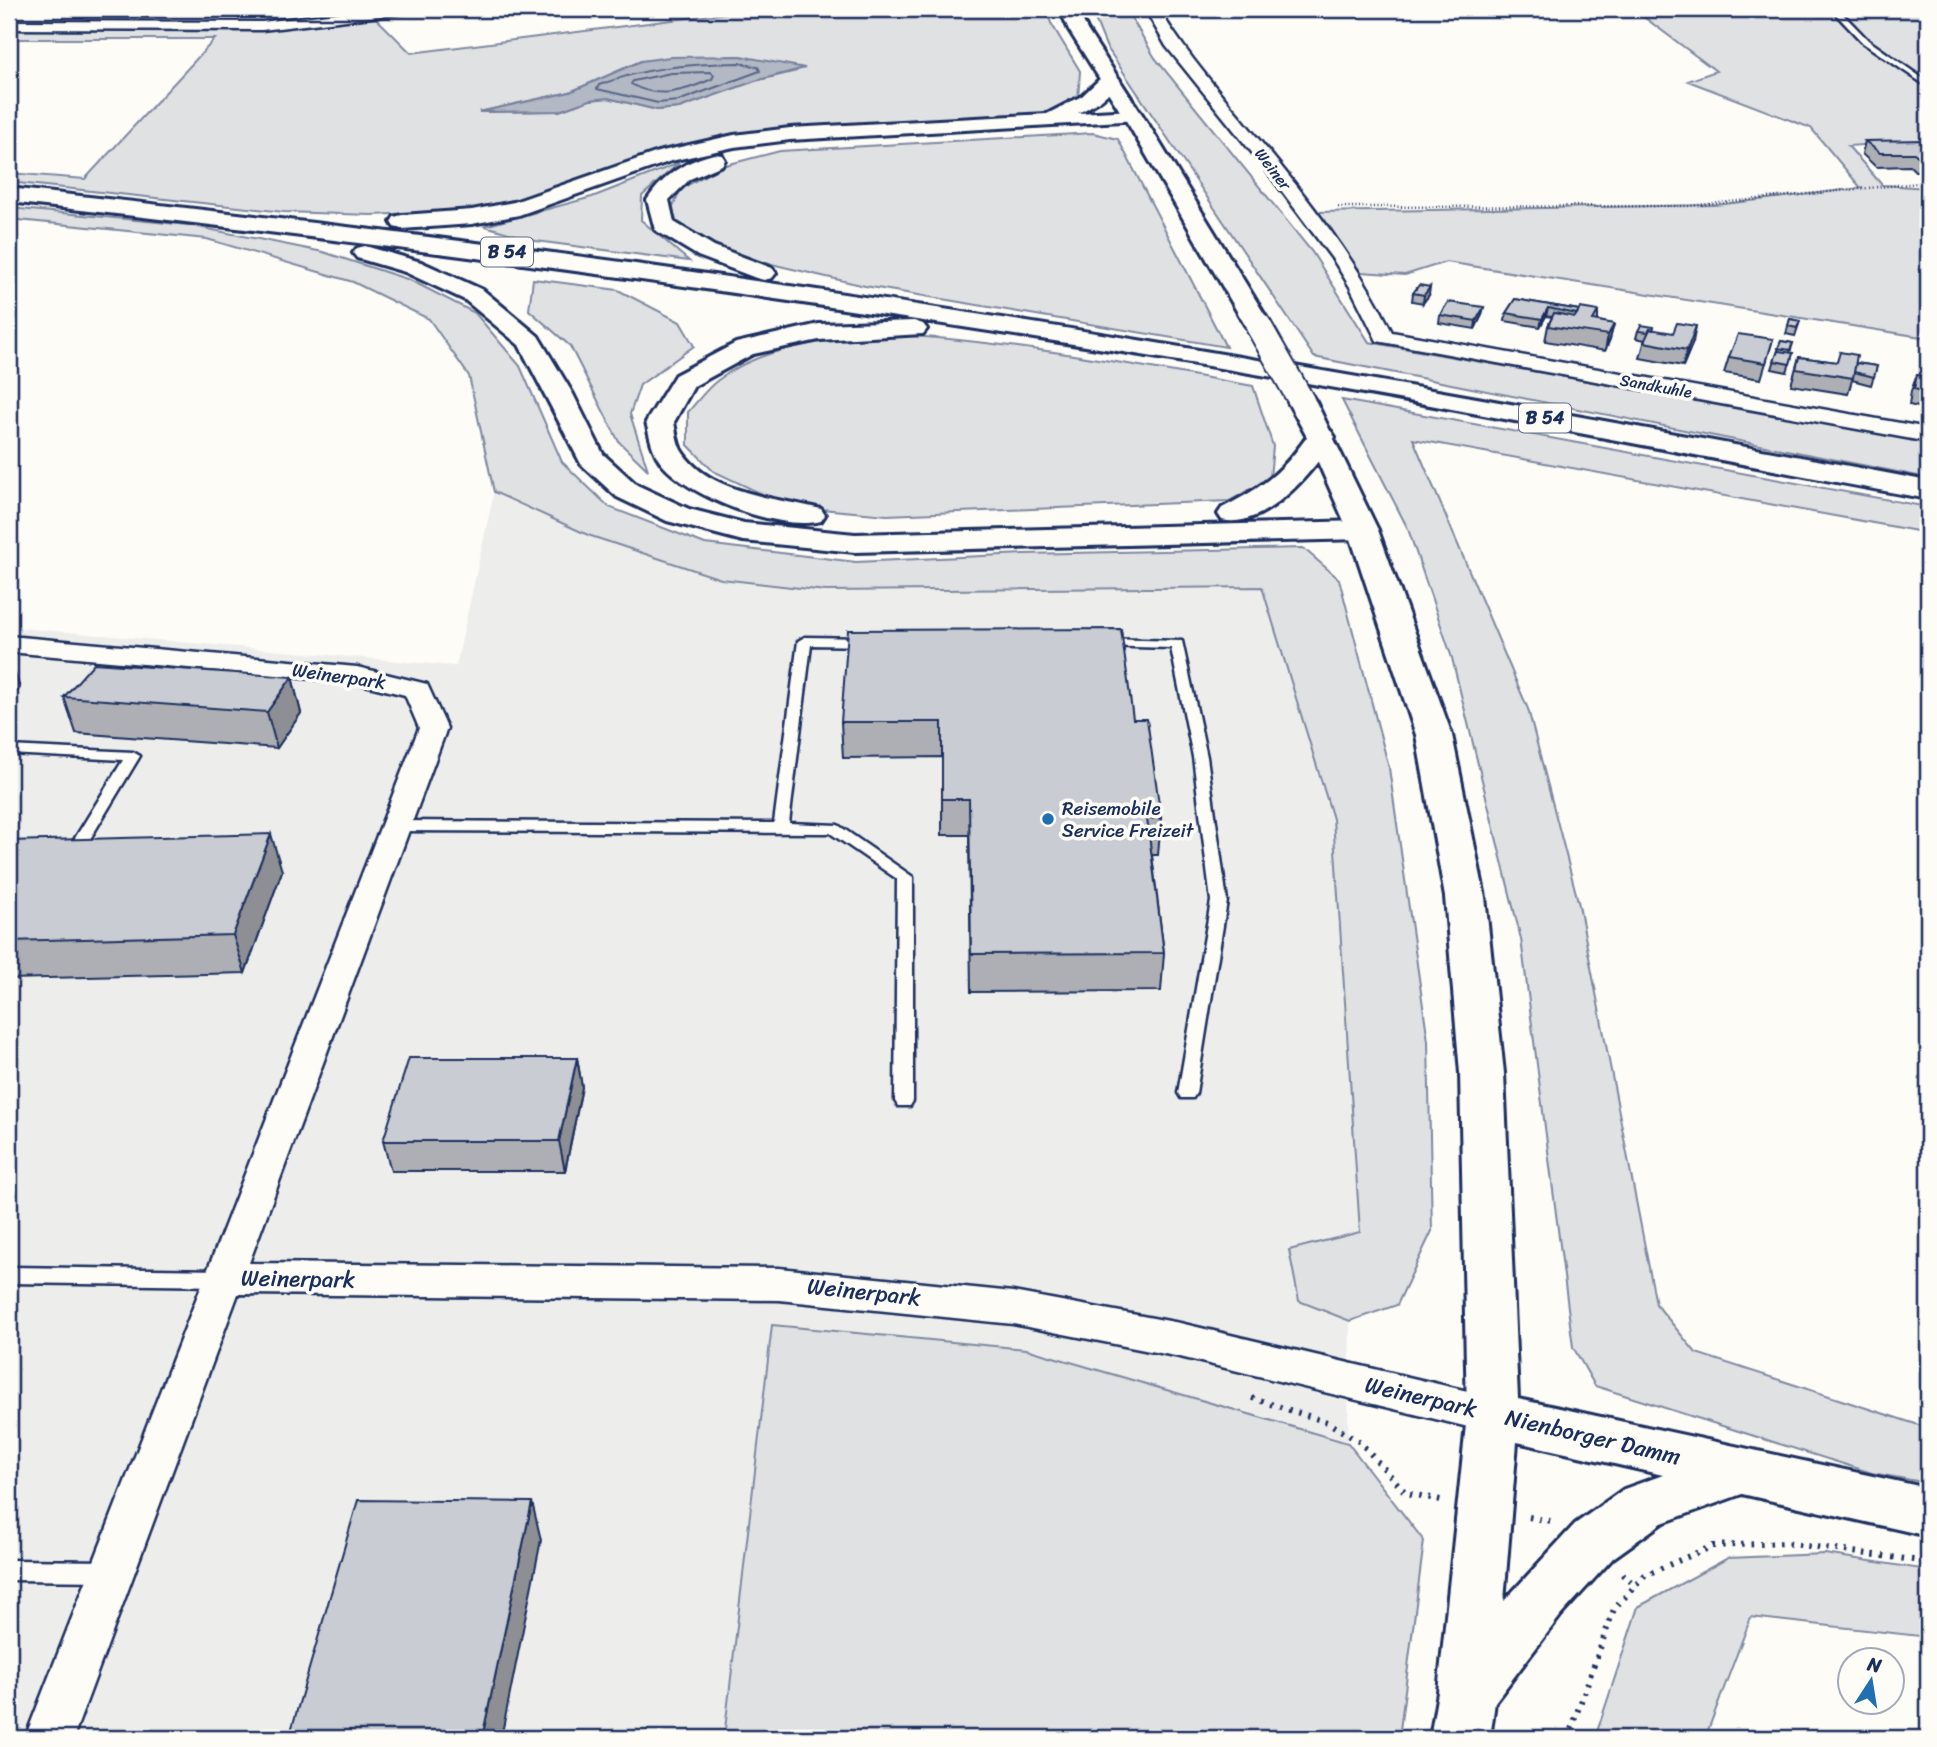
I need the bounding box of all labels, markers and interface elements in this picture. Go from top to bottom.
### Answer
street label: Weiner [1247,141,1300,198]
road number: B 54 [481,238,533,266]
street label: Sandkuhle [1618,365,1695,407]
road number: B 54 [1519,404,1571,432]
street label: Weinerpark [290,653,388,699]
place label: Reisemobile Service Freizeit [1062,792,1195,847]
marker: Reisemobile Service Freizeit [1040,811,1056,827]
street label: Weinerpark [241,1258,355,1300]
street label: Weinerpark [805,1266,923,1318]
street label: Weinerpark [1361,1364,1481,1430]
street label: Nienborger Damm [1501,1397,1685,1477]
north arrow [1836,1646,1906,1716]
text: N [1864,1647,1885,1683]

